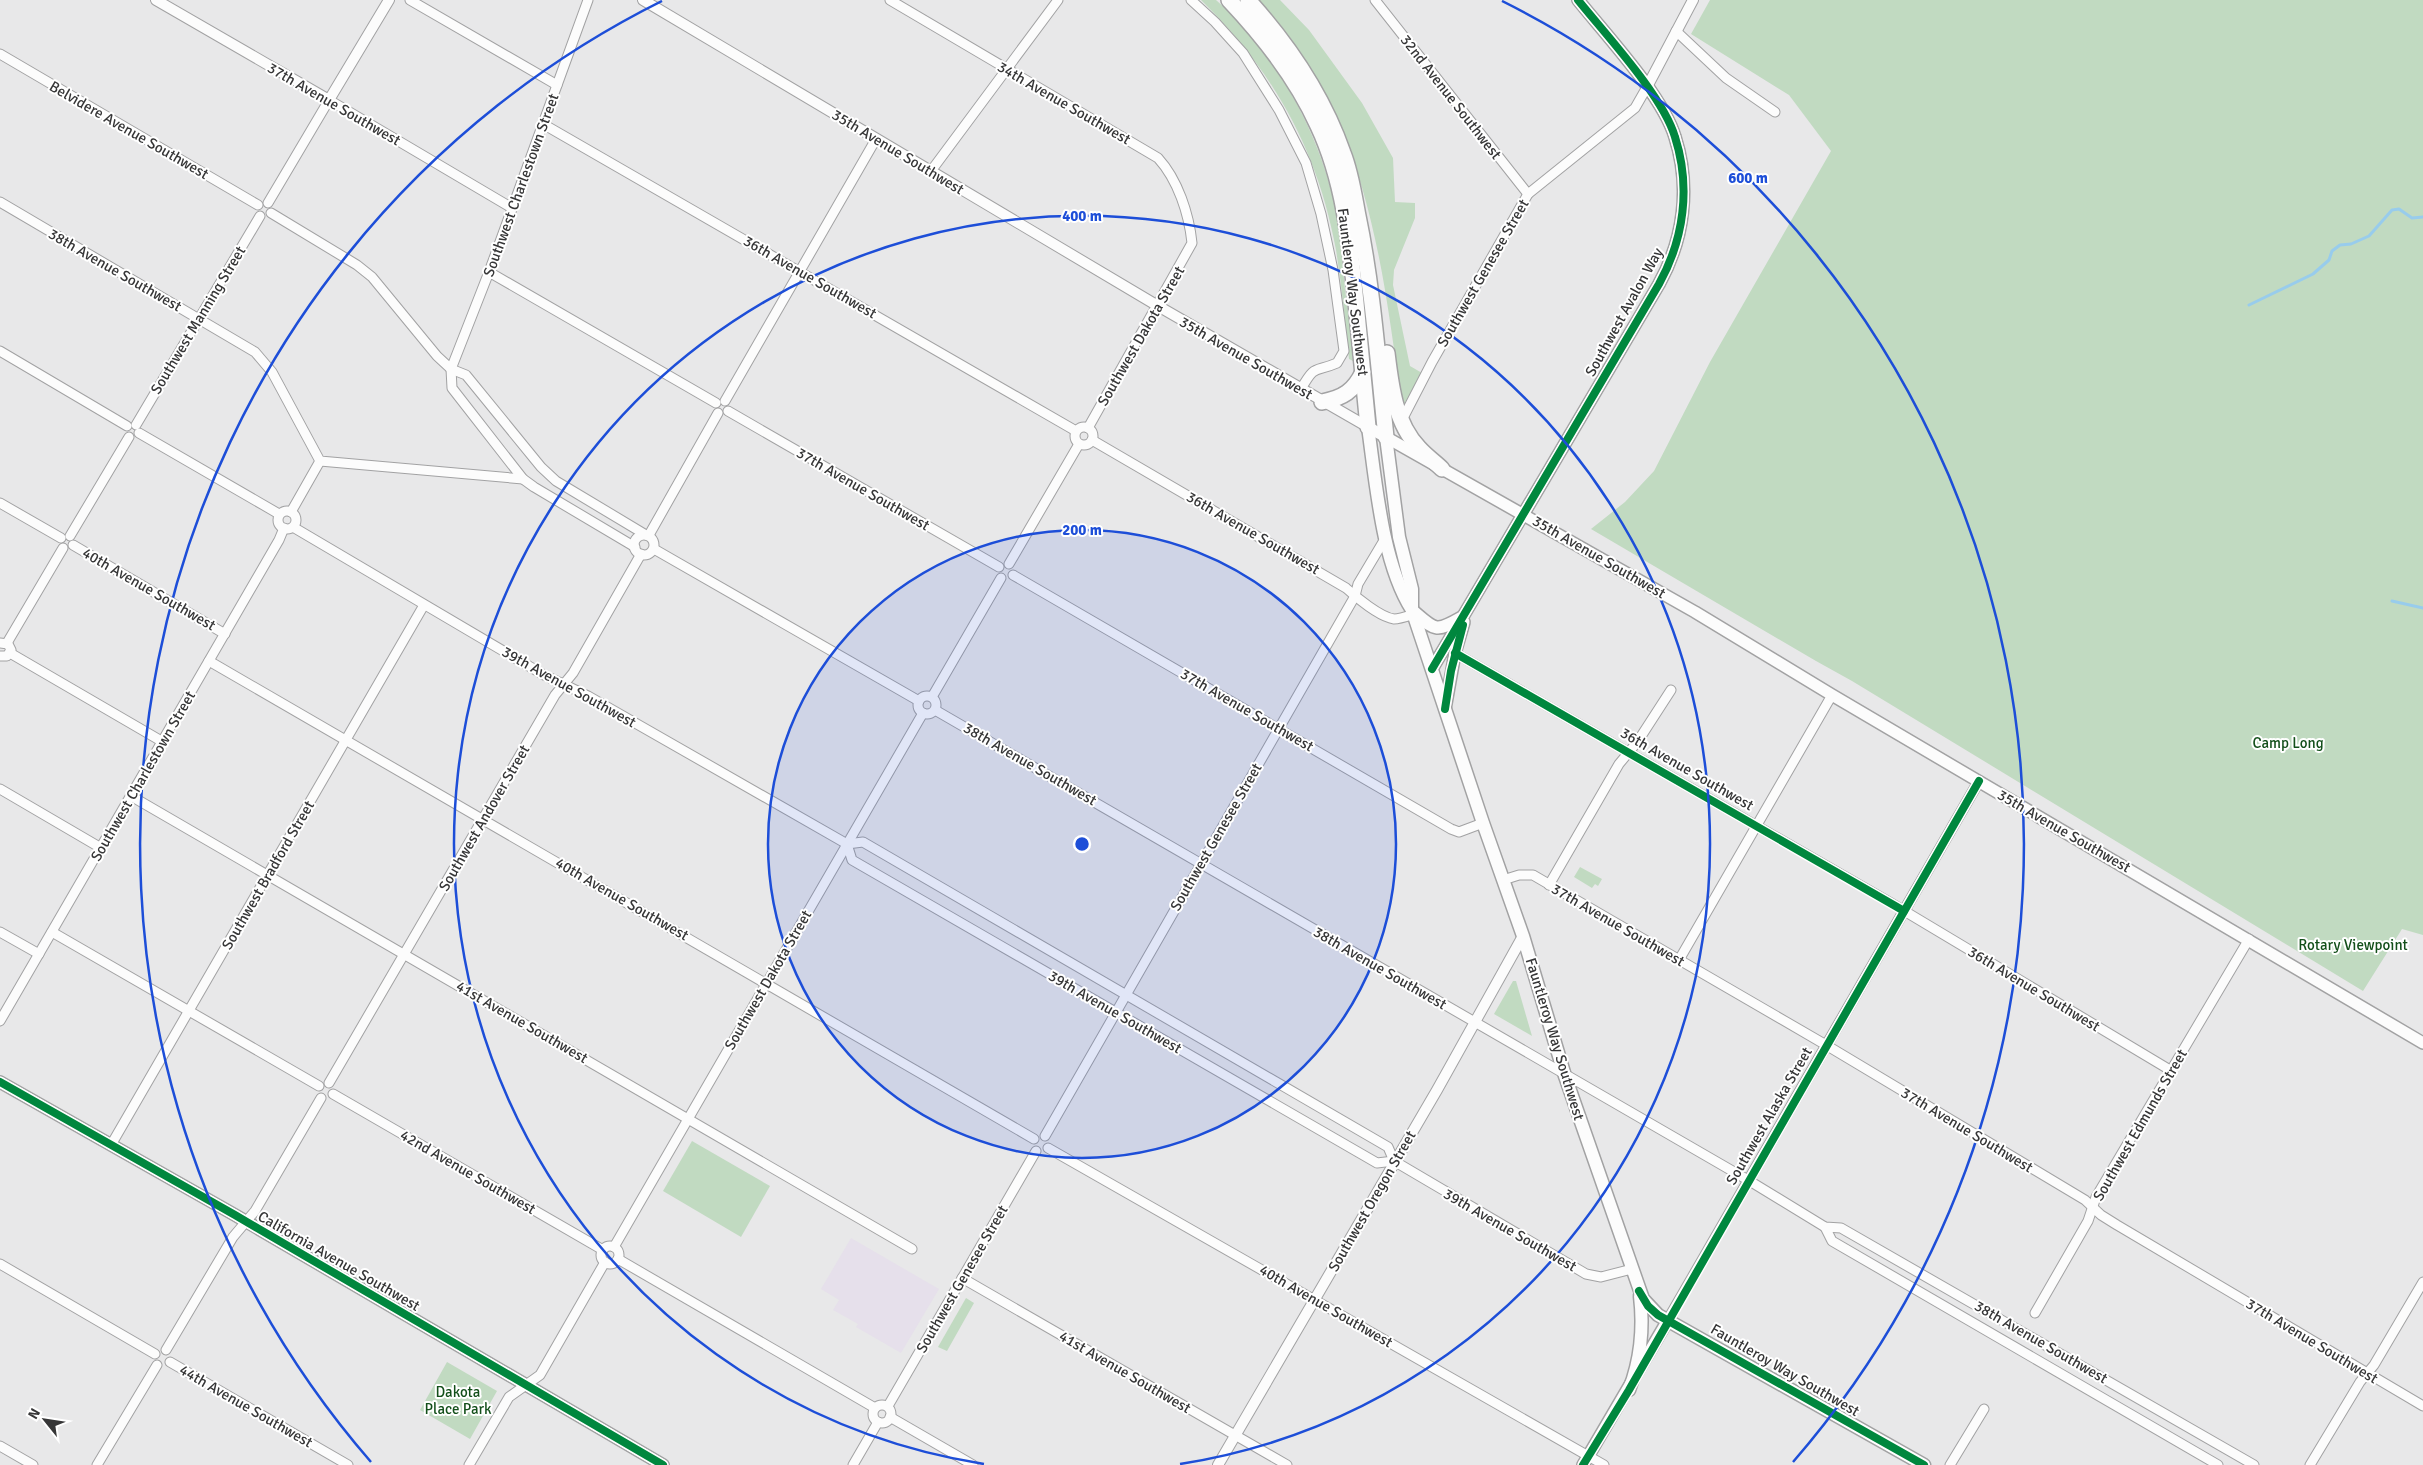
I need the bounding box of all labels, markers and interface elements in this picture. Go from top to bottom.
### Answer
street label: 32nd Avenue Southwest [1397,31,1505,163]
street label: 34th Avenue Southwest [994,58,1134,148]
street label: 37th Avenue Southwest [264,59,404,149]
street label: Belvidere Avenue Southwest [46,77,212,183]
street label: Southwest Charlestown Street [479,91,563,279]
street label: 35th Avenue Southwest [829,105,967,199]
text: 600 m [1728,169,1768,187]
street label: Southwest Genesee Street [1433,196,1533,350]
text: 400 m [1062,207,1102,225]
street label: Fauntleroy Way Southwest [1334,207,1372,377]
street label: 38th Avenue Southwest [45,225,185,315]
street label: 36th Avenue Southwest [740,232,880,322]
street label: Southwest Manning Street [147,243,249,397]
street label: Southwest Avalon Way [1581,245,1667,379]
street label: Southwest Dakota Street [1094,263,1188,409]
street label: 35th Avenue Southwest [1176,313,1316,403]
street label: 37th Avenue Southwest [793,444,933,534]
street label: 36th Avenue Southwest [1183,488,1323,578]
street label: 35th Avenue Southwest [1529,512,1669,602]
text: 200 m [1062,521,1102,539]
street label: 40th Avenue Southwest [79,544,219,634]
street label: 39th Avenue Southwest [499,643,639,731]
street label: 37th Avenue Southwest [1177,665,1317,755]
street label: Southwest Charlestown Street [87,688,199,864]
street label: 38th Avenue Southwest [960,719,1100,809]
street label: 36th Avenue Southwest [1617,724,1757,814]
park label: Camp Long [2252,734,2324,752]
street label: Southwest Andover Street [435,742,533,894]
street label: Southwest Genesee Street [1166,760,1266,914]
street label: 35th Avenue Southwest [1994,786,2134,876]
street label: Southwest Bradford Street [218,797,318,953]
centre of rings [1073,835,1091,853]
street label: 40th Avenue Southwest [552,854,692,944]
street label: 37th Avenue Southwest [1548,880,1688,970]
street label: Southwest Dakota Street [721,907,815,1053]
street label: 38th Avenue Southwest [1310,923,1450,1013]
park label: Rotary Viewpoint [2298,936,2408,954]
street label: 36th Avenue Southwest [1965,942,2103,1036]
street label: Fauntleroy Way Southwest [1522,956,1588,1122]
street label: 39th Avenue Southwest [1045,967,1185,1057]
street label: 41st Avenue Southwest [453,977,591,1067]
street label: Southwest Alaska Street [1722,1044,1816,1188]
street label: Southwest Edmunds Street [2089,1046,2191,1204]
street label: 37th Avenue Southwest [1898,1083,2036,1177]
street label: 42nd Avenue Southwest [397,1126,539,1218]
street label: Southwest Oregon Street [1324,1127,1420,1275]
street label: 39th Avenue Southwest [1440,1185,1580,1275]
street label: Southwest Genesee Street [912,1202,1012,1356]
street label: California Avenue Southwest [255,1207,423,1315]
street label: 40th Avenue Southwest [1256,1261,1396,1351]
street label: 37th Avenue Southwest [2243,1294,2381,1388]
street label: 38th Avenue Southwest [1971,1297,2111,1387]
street label: Fauntleroy Way Southwest [1707,1320,1863,1420]
street label: 41st Avenue Southwest [1056,1327,1194,1417]
street label: 44th Avenue Southwest [176,1361,316,1451]
park label: Dakota Place Park [424,1383,492,1418]
north arrow [20,1395,70,1445]
text: N [24,1405,44,1422]

